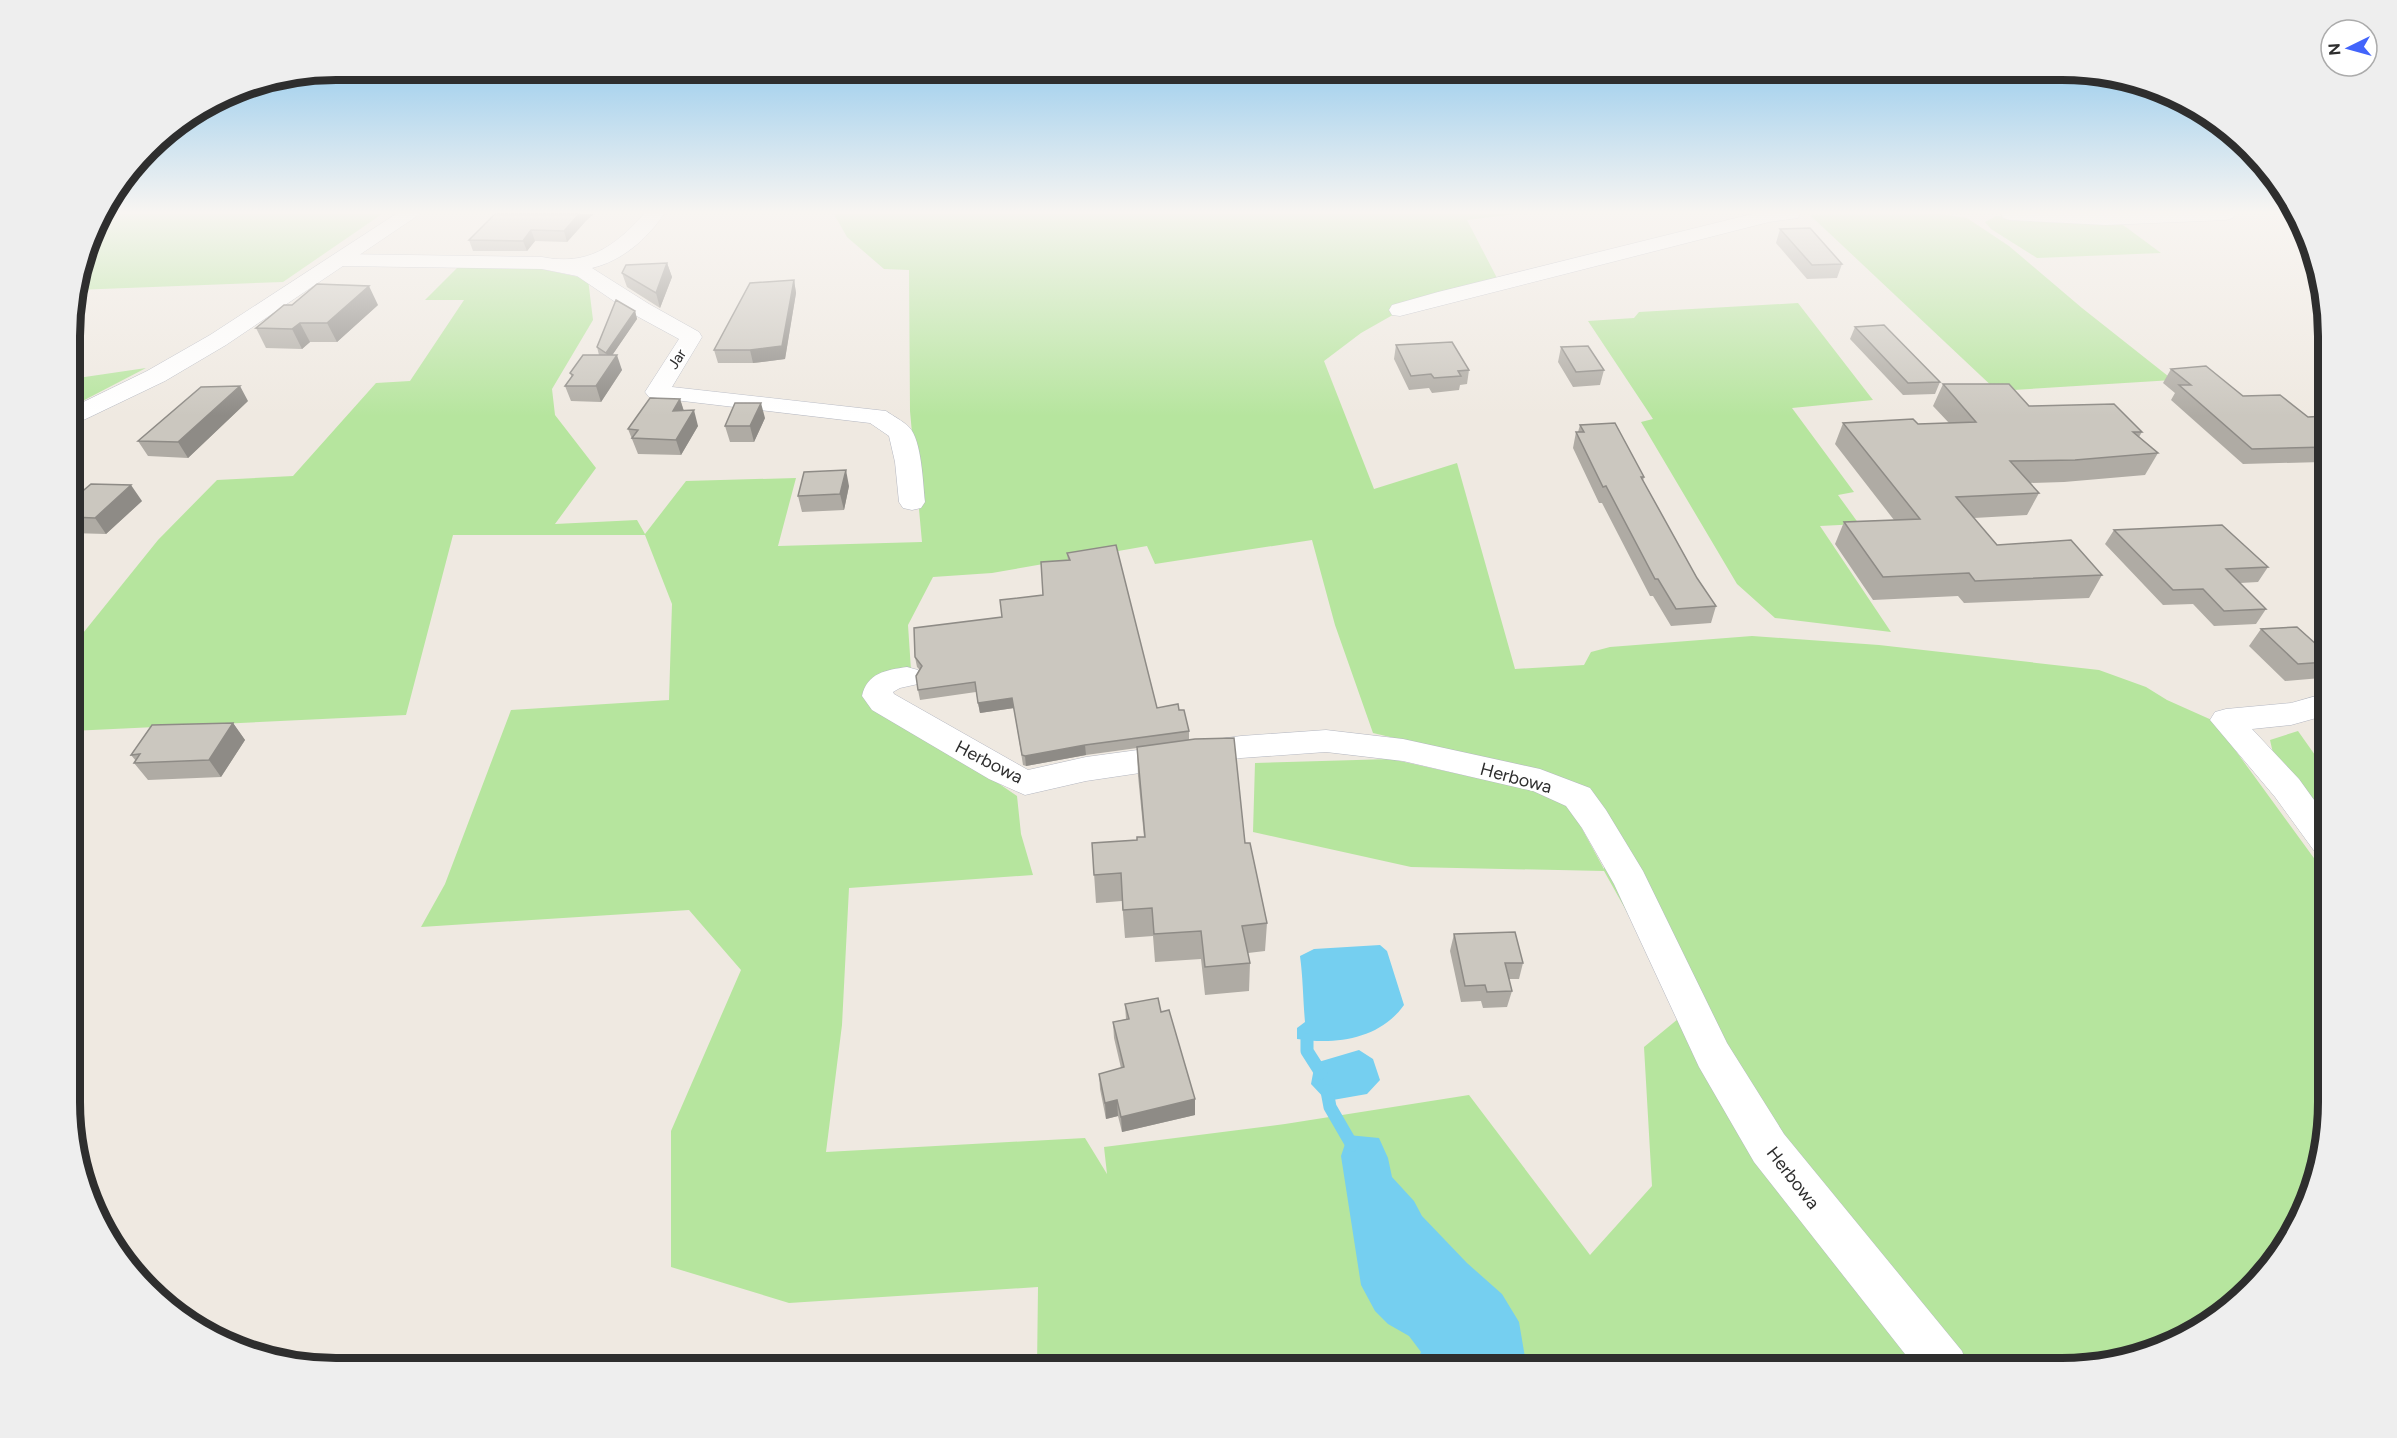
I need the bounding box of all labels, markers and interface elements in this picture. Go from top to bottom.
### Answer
north arrow [2319,18,2379,78]
text: N [2325,42,2345,56]
street label: Jar [664,346,690,372]
street label: Herbowa [951,736,1027,788]
street label: Herbowa [1478,758,1554,798]
street label: Herbowa [1762,1142,1824,1214]

